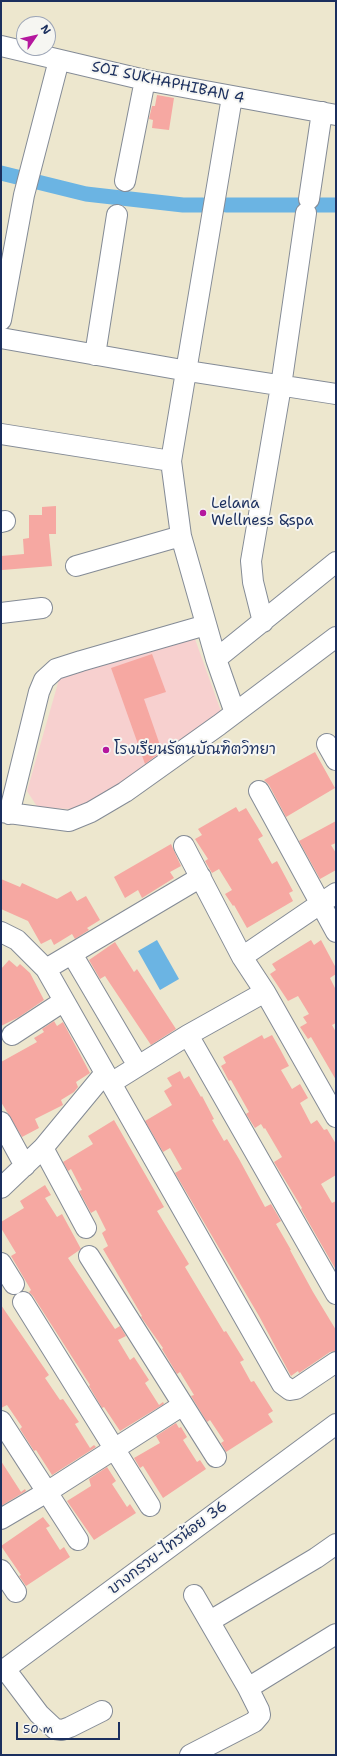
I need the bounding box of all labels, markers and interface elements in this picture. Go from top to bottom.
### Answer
north arrow [16,16,56,56]
text: N [37,22,54,37]
street label: SOI SUKHAPHIBAN 4 [90,58,246,108]
place label: Lelana Wellness &spa [211,495,313,530]
marker: Lelana Wellness &spa [198,508,208,518]
place label: โรงเรียนรัตนบัณฑิตวิทยา [114,741,276,759]
marker: โรงเรียนรัตนบัณฑิตวิทยา [101,745,111,755]
street label: บางกรวย-ไทรน้อย 36 [105,1497,231,1599]
scale bar [18,1714,122,1740]
text: 50 m [23,1721,53,1737]

